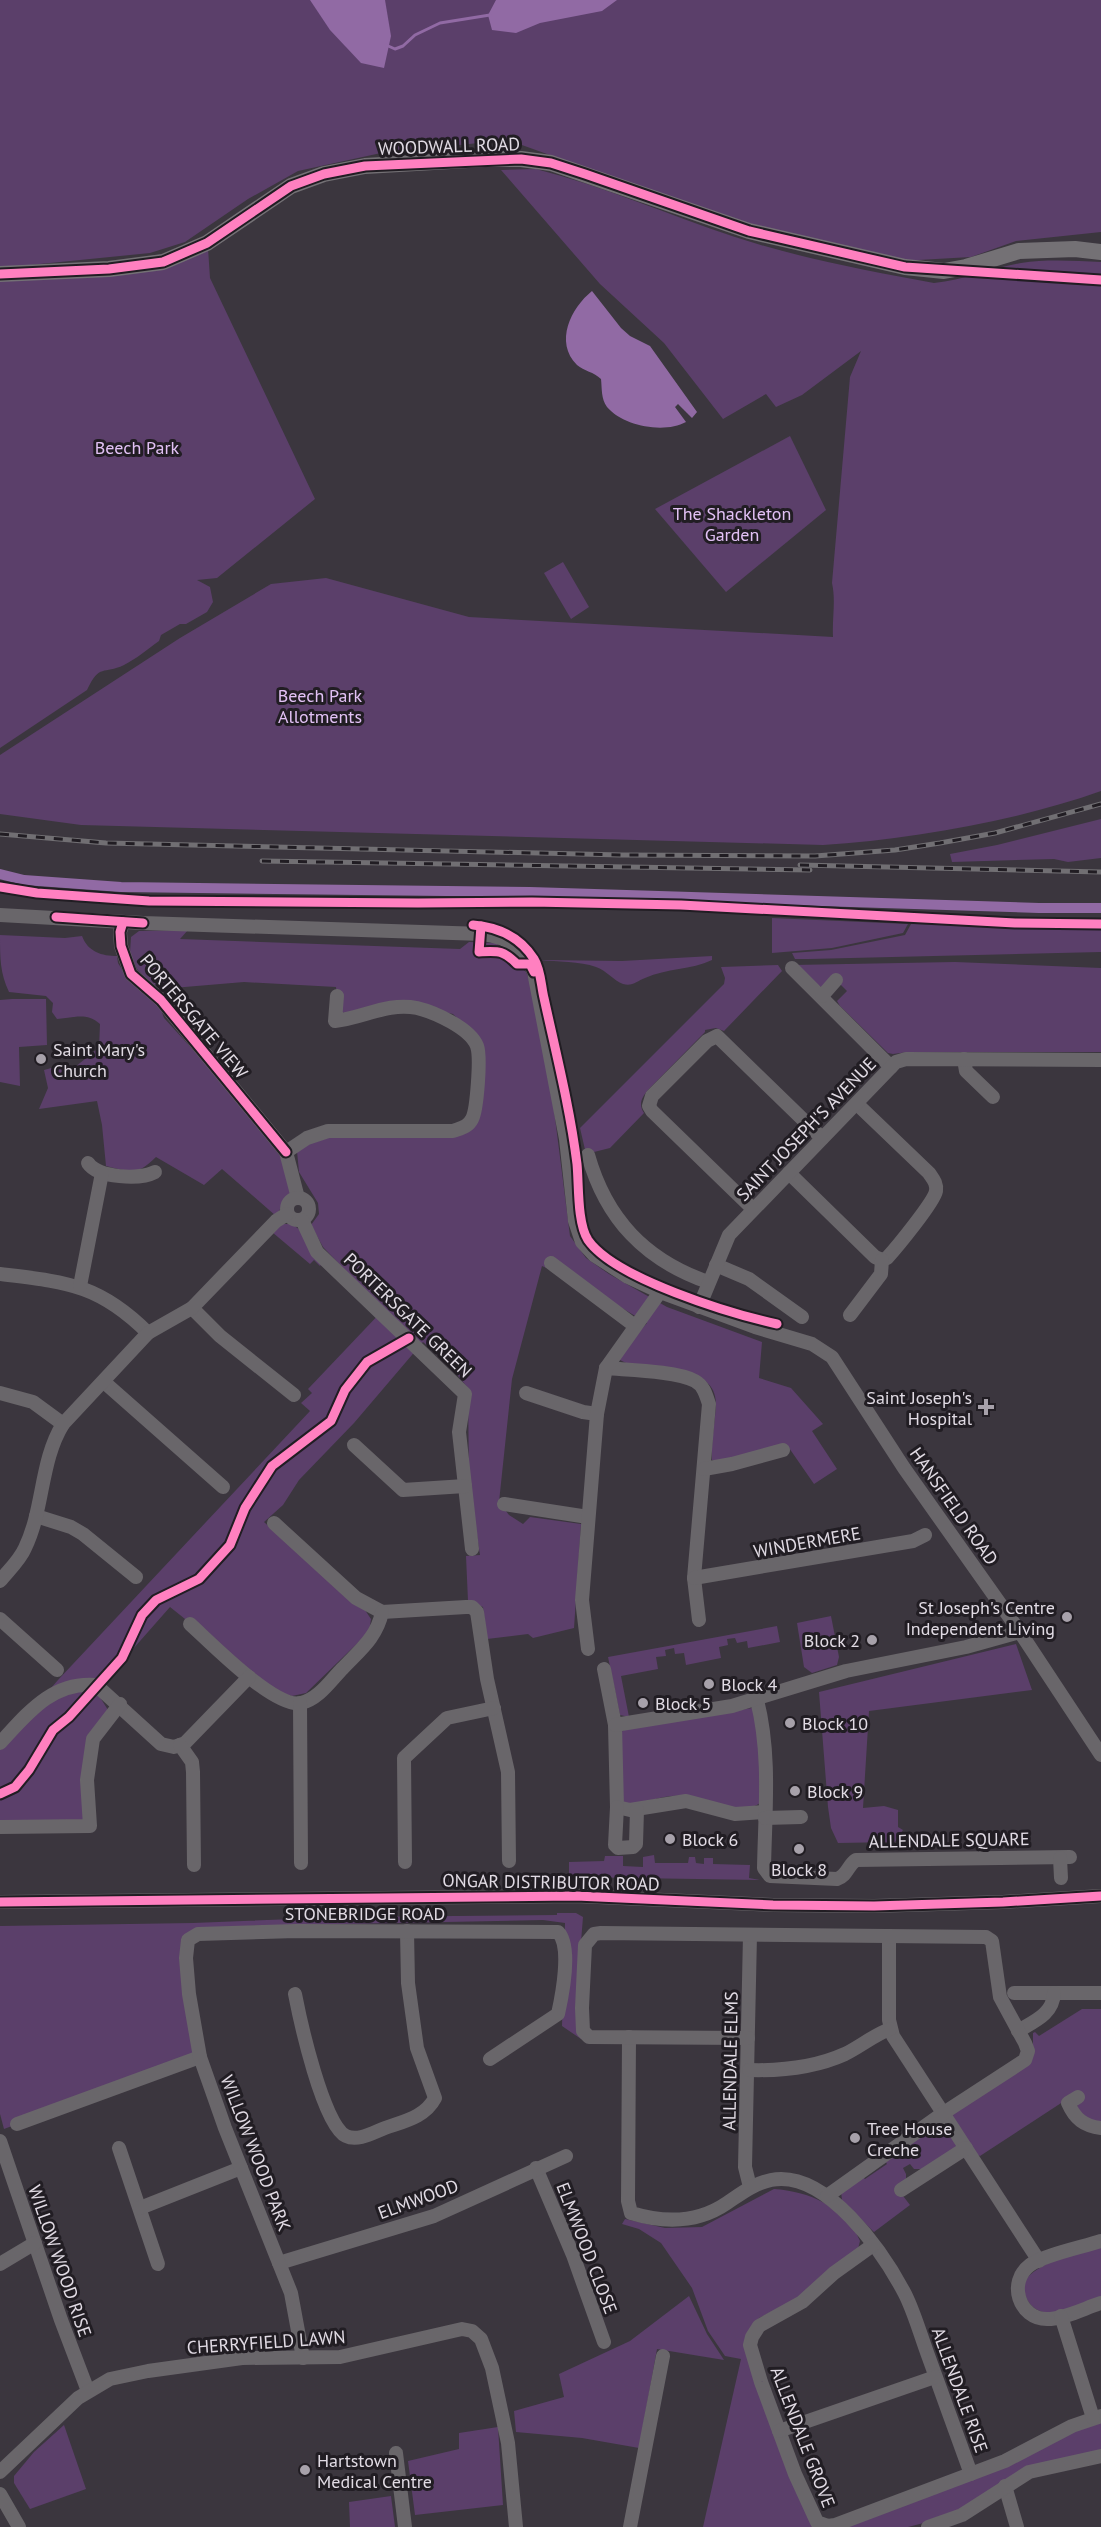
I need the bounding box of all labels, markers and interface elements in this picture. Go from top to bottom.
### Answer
street label: WOODWALL ROAD [378,132,520,160]
park label: Beech Park [95,436,180,459]
park label: The Shackleton Garden [673,502,791,546]
park label: Beech Park Allotments [278,684,363,728]
street label: PORTERSGATE VIEW [135,949,253,1083]
place label: Saint Mary's Church [53,1038,145,1082]
marker: Saint Mary's Church [34,1052,48,1066]
street label: SAINT JOSEPH'S AVENUE [731,1052,881,1206]
street label: PORTERSGATE GREEN [339,1248,477,1382]
place label: Saint Joseph's Hospital [866,1386,973,1430]
marker: Saint Joseph's Hospital [977,1398,995,1416]
street label: HANSFIELD ROAD [905,1443,1003,1569]
street label: WINDERMERE [752,1521,862,1563]
place label: St Joseph's Centre Independent Living [906,1596,1055,1640]
marker: St Joseph's Centre Independent Living [1060,1610,1074,1624]
place label: Block 2 [804,1629,860,1652]
marker: Block 2 [865,1633,879,1647]
place label: Block 4 [721,1673,777,1696]
marker: Block 4 [702,1677,716,1691]
place label: Block 5 [655,1692,711,1715]
marker: Block 5 [636,1696,650,1710]
place label: Block 10 [802,1712,868,1735]
marker: Block 10 [783,1716,797,1730]
place label: Block 9 [807,1780,863,1803]
marker: Block 9 [788,1784,802,1798]
street label: ALLENDALE SQUARE [868,1827,1030,1853]
place label: Block 6 [682,1828,738,1851]
marker: Block 6 [663,1832,677,1846]
marker: Block 8 [792,1842,806,1856]
place label: Block 8 [771,1858,827,1881]
street label: ONGAR DISTRIBUTOR ROAD [442,1869,660,1895]
street label: STONEBRIDGE ROAD [285,1902,445,1925]
street label: ALLENDALE ELMS [717,1991,743,2131]
street label: WILLOW WOOD PARK [216,2072,296,2234]
place label: Tree House Creche [867,2117,952,2161]
marker: Tree House Creche [848,2131,862,2145]
street label: ELMWOOD [375,2174,461,2224]
street label: ELMWOOD CLOSE [551,2179,623,2317]
street label: WILLOW WOOD RISE [23,2182,97,2340]
street label: ALLENDALE RISE [927,2324,993,2456]
street label: CHERRYFIELD LAWN [186,2325,346,2359]
street label: ALLENDALE GROVE [766,2363,840,2511]
place label: Hartstown Medical Centre [317,2449,432,2493]
marker: Hartstown Medical Centre [298,2463,312,2477]

